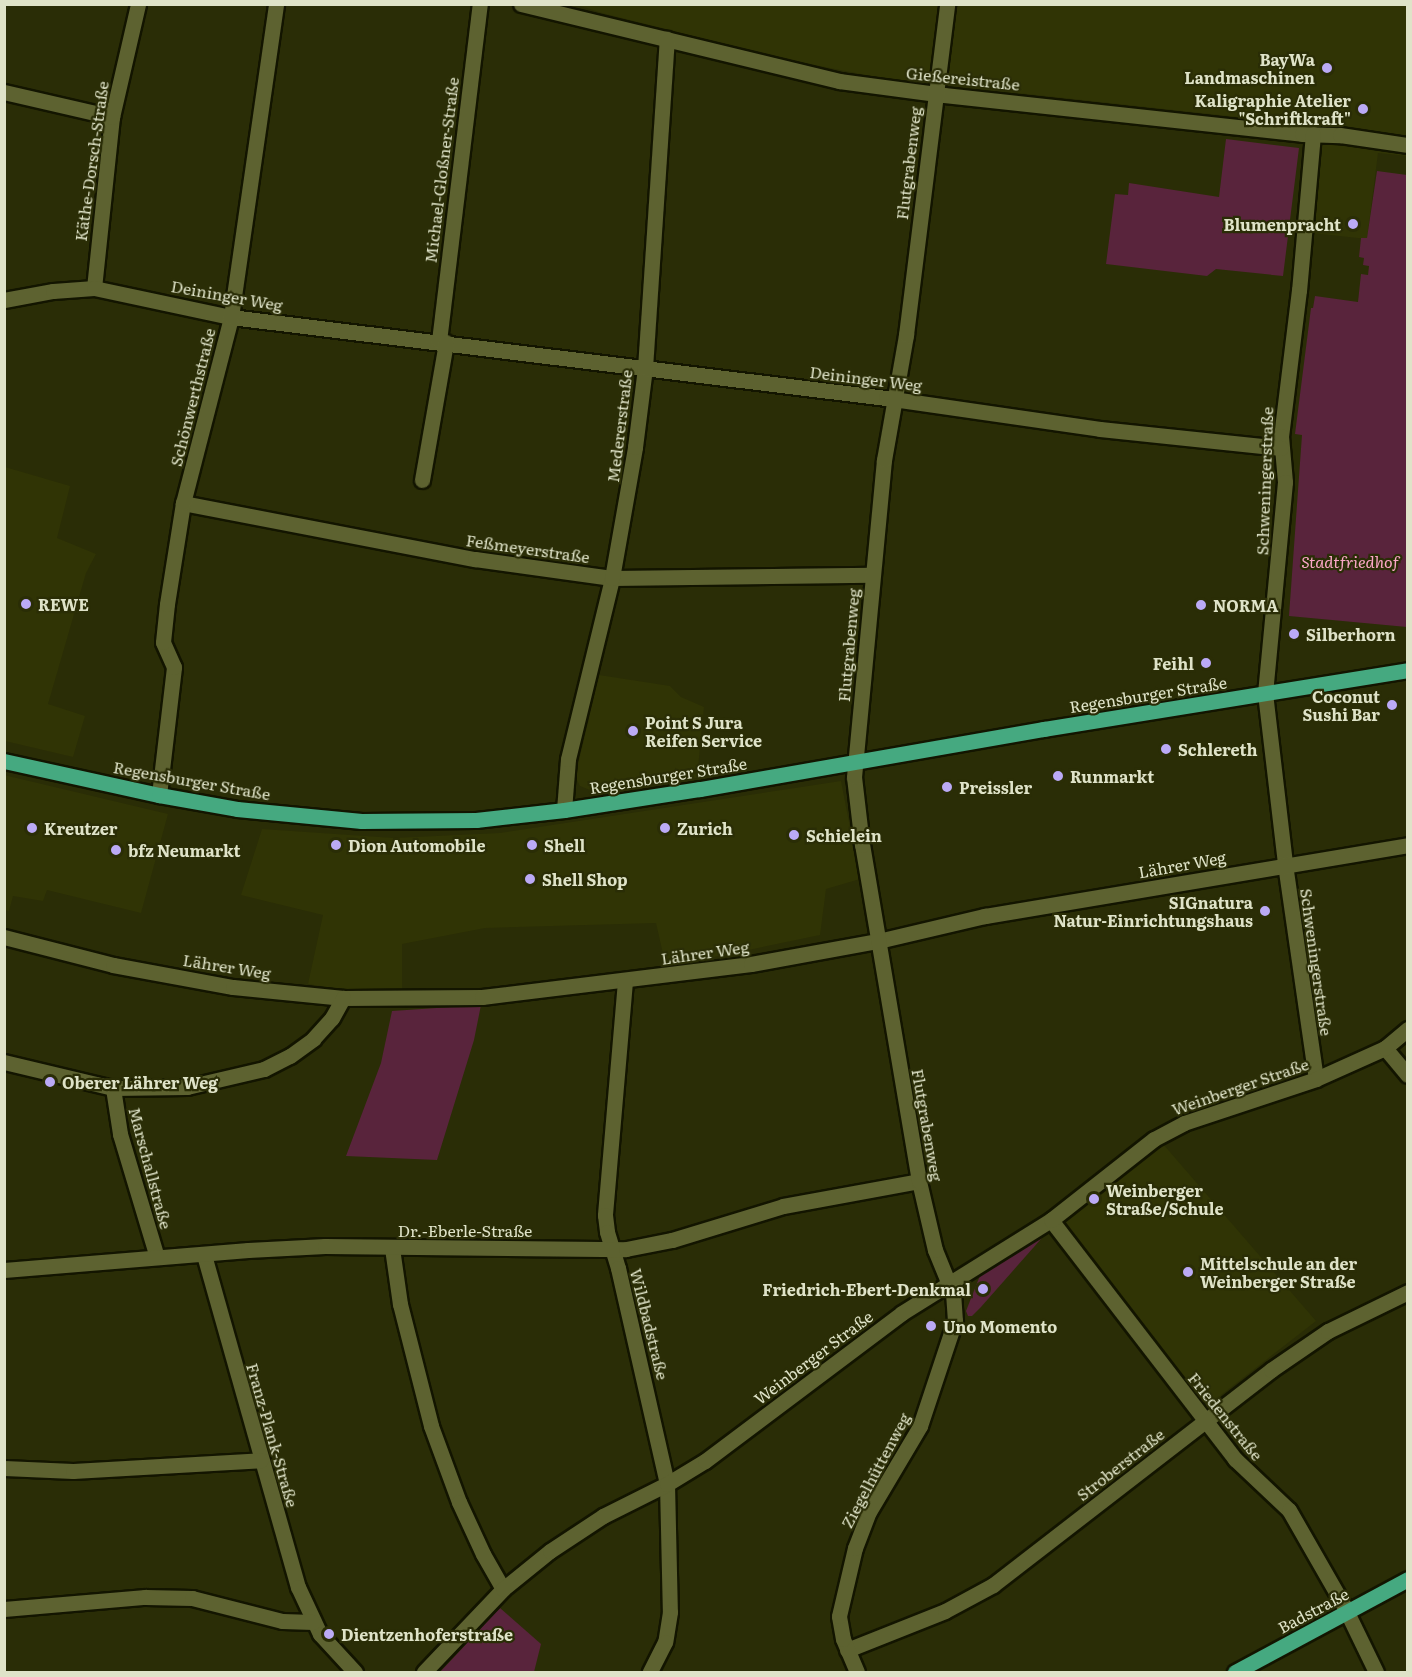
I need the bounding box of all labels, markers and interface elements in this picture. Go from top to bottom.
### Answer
place label: BayWa Landmaschinen [1184,49,1315,87]
marker: BayWa Landmaschinen [1320,61,1334,75]
street label: Gießereistraße [905,62,1021,94]
street label: Michael-Gloßner-Straße [420,76,462,264]
street label: Käthe-Dorsch-Straße [70,80,112,242]
place label: Kaligraphie Atelier "Schriftkraft" [1195,90,1351,128]
marker: Kaligraphie Atelier "Schriftkraft" [1356,102,1370,116]
street label: Flutgrabenweg [892,105,924,221]
place label: Blumenpracht [1223,214,1341,234]
marker: Blumenpracht [1346,217,1360,231]
street label: Deininger Weg [170,276,284,314]
street label: Schönwerthstraße [166,326,218,468]
street label: Deininger Weg [809,362,923,394]
street label: Medererstraße [603,369,635,483]
street label: Schweningerstraße [1252,406,1276,556]
street label: Feßmeyerstraße [465,530,591,566]
park label: Stadtfriedhof [1301,551,1399,571]
street label: Flutgrabenweg [833,587,863,703]
place label: REWE [38,594,89,614]
place label: NORMA [1213,595,1278,615]
marker: REWE [19,597,33,611]
marker: NORMA [1194,598,1208,612]
place label: Silberhorn [1306,624,1396,644]
marker: Silberhorn [1287,627,1301,641]
place label: Feihl [1153,653,1194,673]
marker: Feihl [1199,656,1213,670]
street label: Regensburger Straße [1068,672,1228,716]
place label: Coconut Sushi Bar [1303,686,1380,724]
marker: Coconut Sushi Bar [1385,698,1399,712]
place label: Point S Jura Reifen Service [645,712,762,750]
marker: Point S Jura Reifen Service [626,724,640,738]
place label: Schlereth [1178,739,1258,759]
marker: Schlereth [1159,742,1173,756]
street label: Regensburger Straße [588,753,748,797]
street label: Regensburger Straße [112,757,272,803]
place label: Runmarkt [1070,766,1154,786]
marker: Runmarkt [1051,769,1065,783]
place label: Preissler [959,777,1032,797]
marker: Preissler [940,780,954,794]
place label: Kreutzer [44,818,117,838]
place label: Zurich [677,818,733,838]
marker: Kreutzer [25,821,39,835]
marker: Zurich [658,821,672,835]
place label: Schielein [806,825,882,845]
marker: Schielein [787,828,801,842]
place label: Dion Automobile [348,835,486,855]
place label: Shell [544,835,585,855]
marker: Dion Automobile [329,838,343,852]
marker: Shell [525,838,539,852]
place label: bfz Neumarkt [128,840,241,860]
marker: bfz Neumarkt [109,843,123,857]
street label: Lährer Weg [1137,847,1227,881]
place label: Shell Shop [542,869,628,889]
marker: Shell Shop [523,872,537,886]
street label: Schweningerstraße [1297,887,1337,1037]
place label: SIGnatura Natur-Einrichtungshaus [1054,892,1253,930]
marker: SIGnatura Natur-Einrichtungshaus [1258,904,1272,918]
street label: Lährer Weg [660,936,750,968]
street label: Lährer Weg [182,950,272,982]
street label: Weinberger Straße [1169,1054,1311,1118]
street label: Flutgrabenweg [909,1067,947,1183]
place label: Oberer Lährer Weg [62,1072,218,1092]
marker: Oberer Lährer Weg [43,1075,57,1089]
street label: Marschallstraße [126,1105,176,1231]
place label: Weinberger Straße/Schule [1106,1180,1223,1218]
marker: Weinberger Straße/Schule [1087,1192,1101,1206]
street label: Dr.-Eberle-Straße [398,1220,532,1240]
place label: Mittelschule an der Weinberger Straße [1200,1253,1357,1291]
marker: Mittelschule an der Weinberger Straße [1181,1265,1195,1279]
street label: Wildbadstraße [627,1266,673,1382]
place label: Friedrich-Ebert-Denkmal [762,1279,971,1299]
marker: Friedrich-Ebert-Denkmal [976,1282,990,1296]
street label: Weinberger Straße [750,1306,876,1408]
place label: Uno Momento [943,1316,1057,1336]
marker: Uno Momento [924,1319,938,1333]
street label: Franz-Plank-Straße [243,1361,303,1509]
street label: Friedenstraße [1185,1368,1267,1464]
street label: Ziegelhüttenweg [837,1409,913,1531]
street label: Stroberstraße [1072,1424,1168,1504]
street label: Badstraße [1274,1583,1352,1637]
place label: Dientzenhoferstraße [341,1624,513,1644]
marker: Dientzenhoferstraße [322,1627,336,1641]

